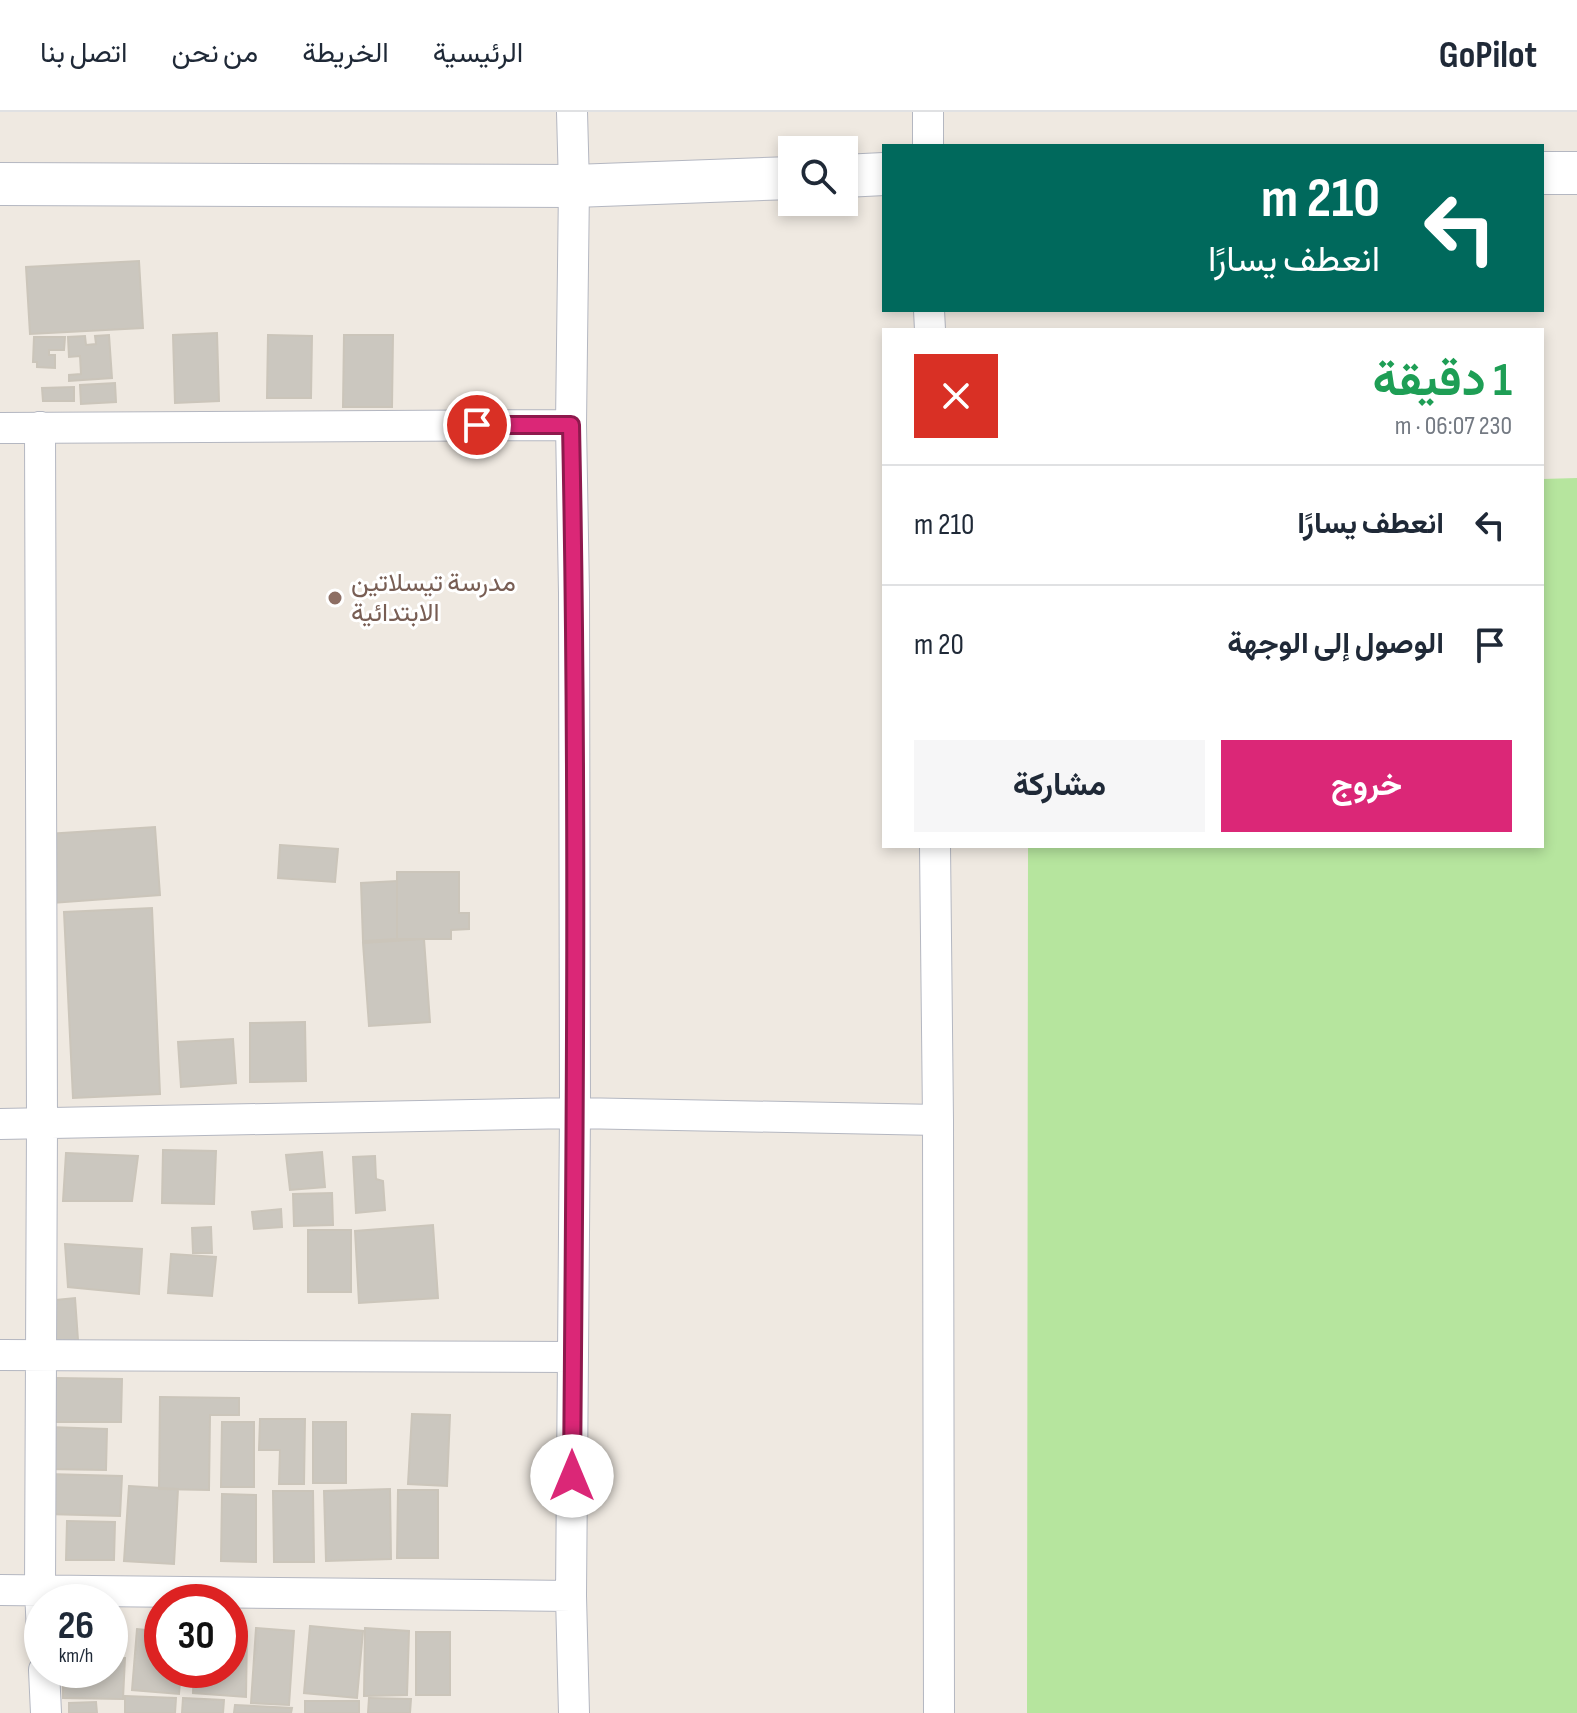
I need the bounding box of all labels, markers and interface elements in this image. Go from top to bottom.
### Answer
text: GoPilot [1439,33,1537,78]
text: اتصل بنا [40,37,127,70]
text: من نحن [171,37,258,70]
text: الخريطة [302,37,389,70]
text: الرئيسية [433,37,523,70]
map controls [778,136,858,216]
button: search [778,136,858,216]
text: 210 m [1261,166,1380,233]
icon: left [1408,176,1512,280]
text: انعطف يسارًا [1208,239,1380,282]
text: 1 دقيقة [1373,352,1512,409]
button: close [914,354,998,438]
pin [443,391,511,459]
icon: arrive [455,403,499,447]
text: 230 m · 06:07 [1395,411,1512,442]
icon: left [1468,503,1512,547]
text: انعطف يسارًا [1297,506,1444,542]
text: 210 m [914,507,974,543]
place label: مدرسة تيسلاتين الابتدائية [351,568,516,629]
marker: مدرسة تيسلاتين الابتدائية [326,589,344,607]
icon: arrive [1468,623,1512,667]
text: الوصول إلى الوجهة [1227,626,1444,662]
text: 20 m [914,627,964,663]
button: مشاركة [914,740,1205,832]
button: خروج [1221,740,1512,832]
position arrow [530,1434,614,1518]
speed limit sign: 30 [144,1584,248,1688]
text: 26 [58,1602,94,1650]
text: km/h [59,1644,93,1668]

